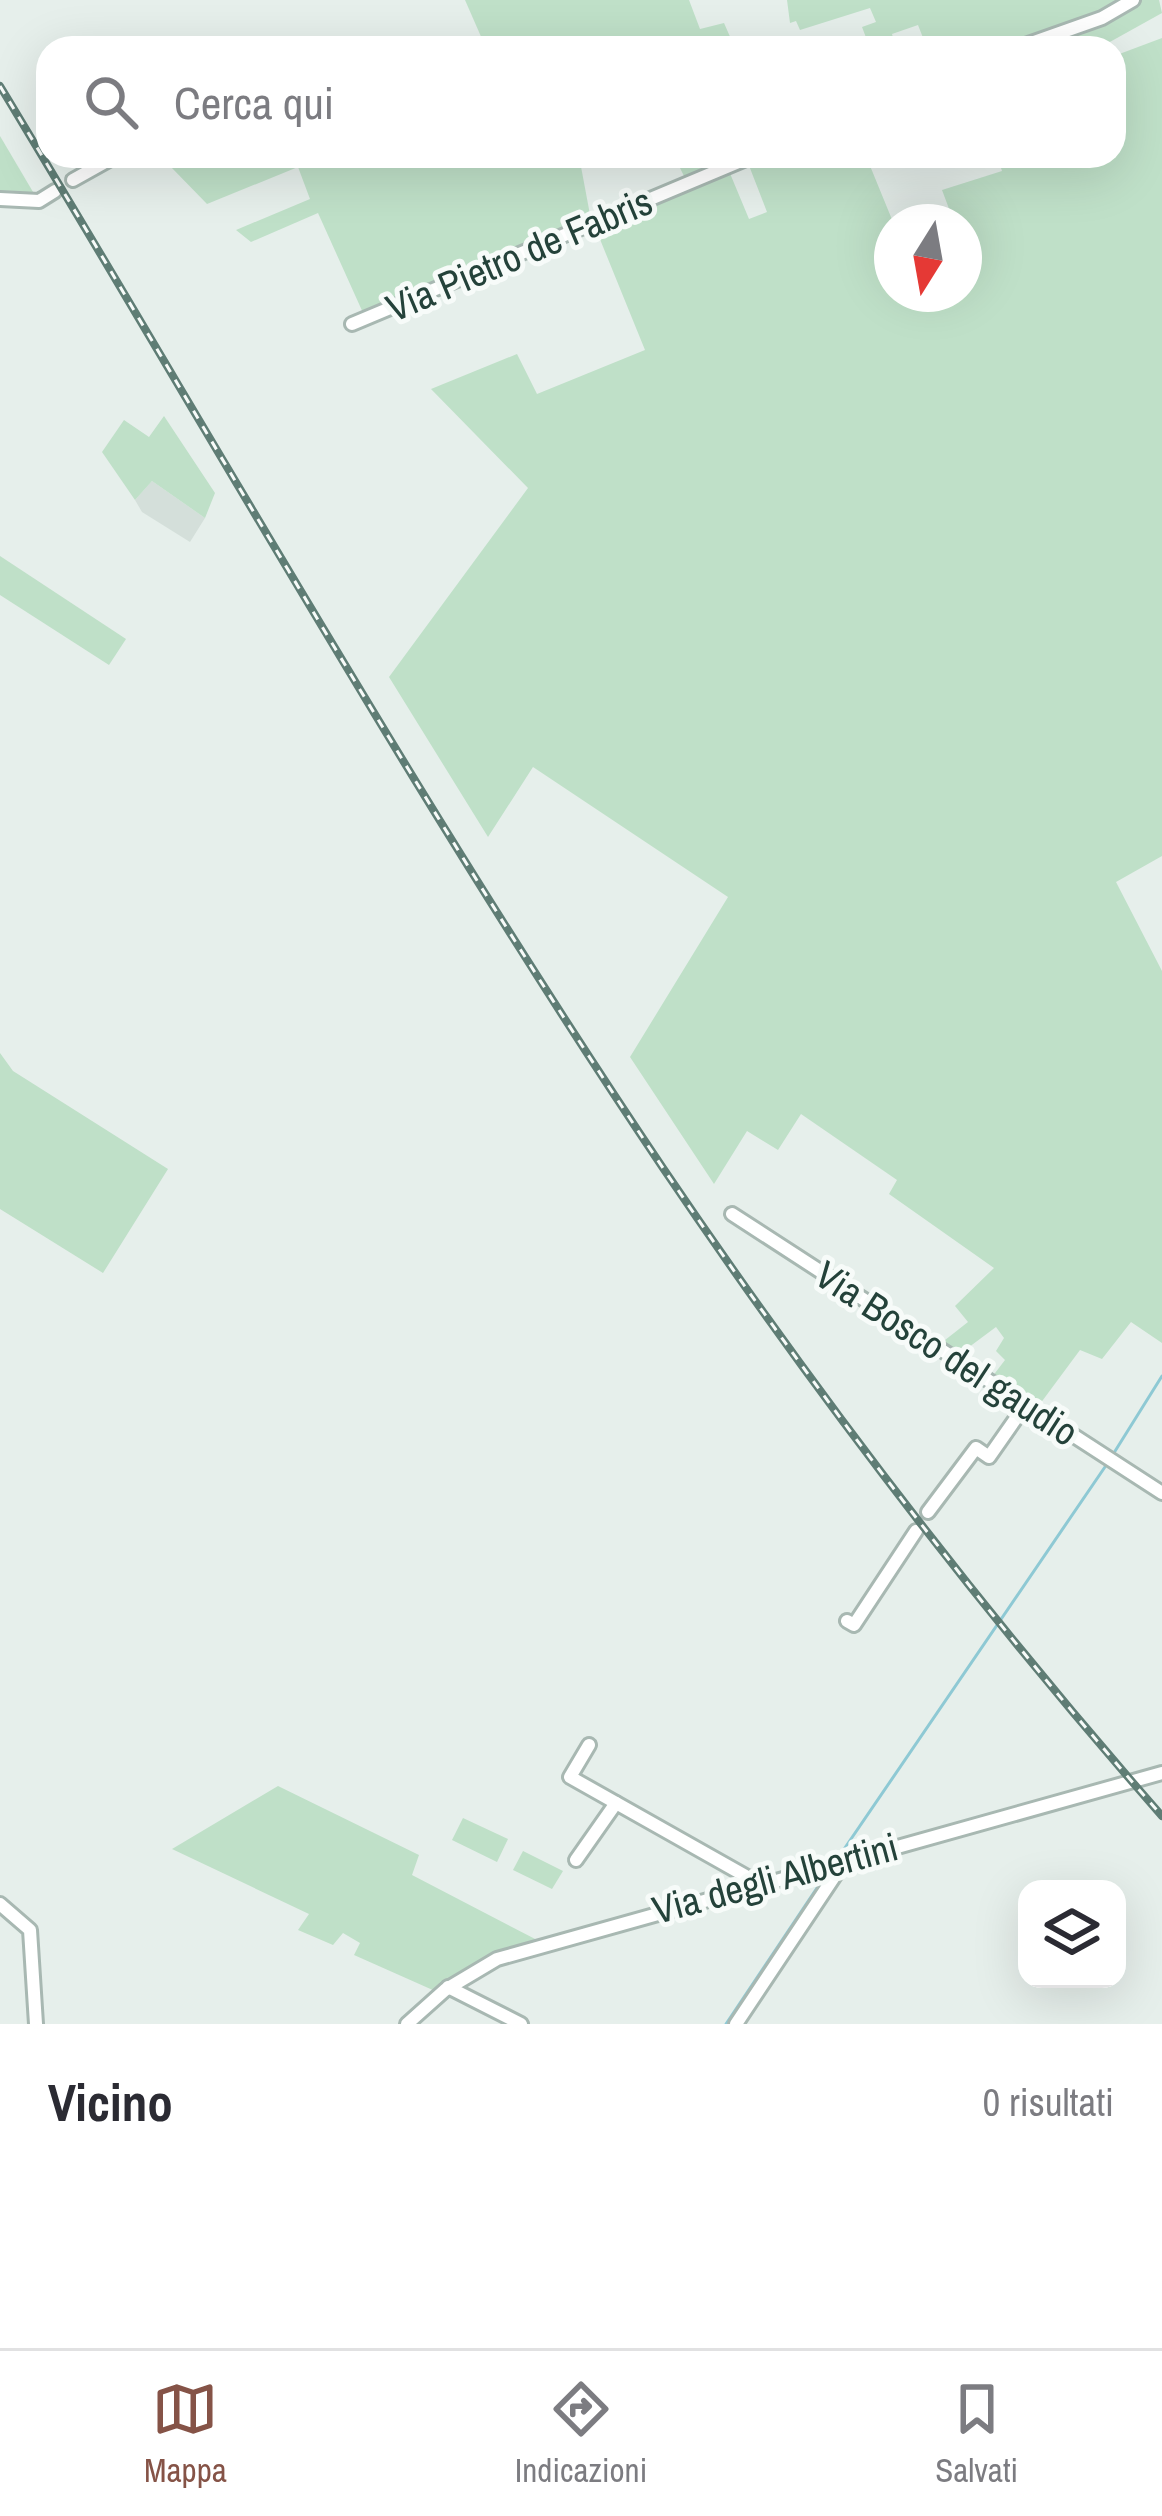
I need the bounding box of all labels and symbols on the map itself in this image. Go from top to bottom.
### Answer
street label: Via Pietro de Fabris [378,175,660,333]
north arrow [874,204,982,312]
street label: Via Bosco del gaudio [806,1249,1088,1457]
street label: Via degli Albertini [647,1820,903,1936]

